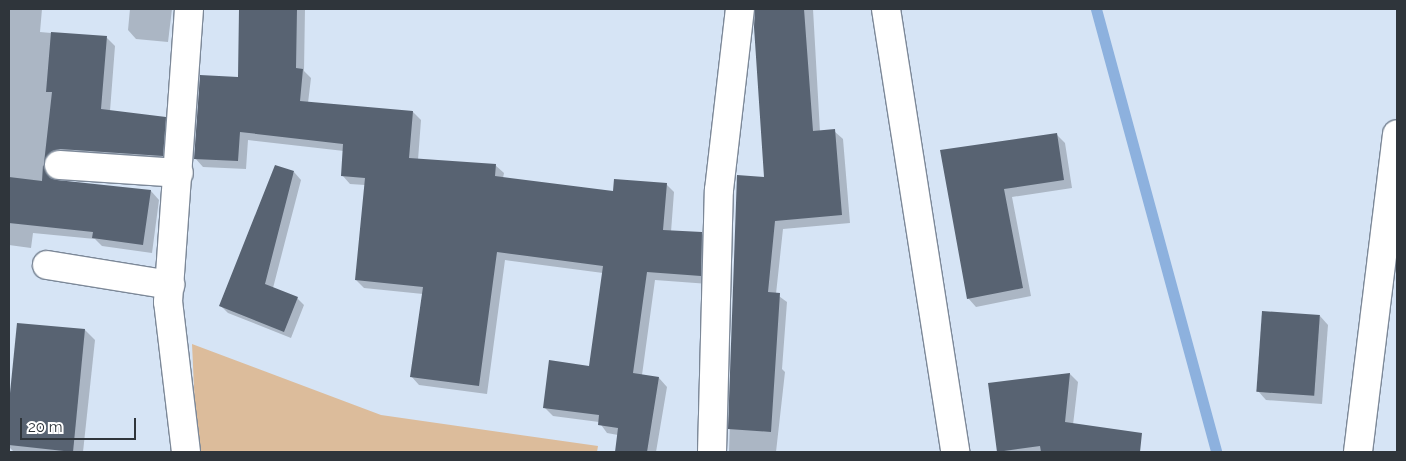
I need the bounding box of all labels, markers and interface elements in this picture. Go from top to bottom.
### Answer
scale bar [22,408,139,440]
text: 20 m [28,418,63,436]

